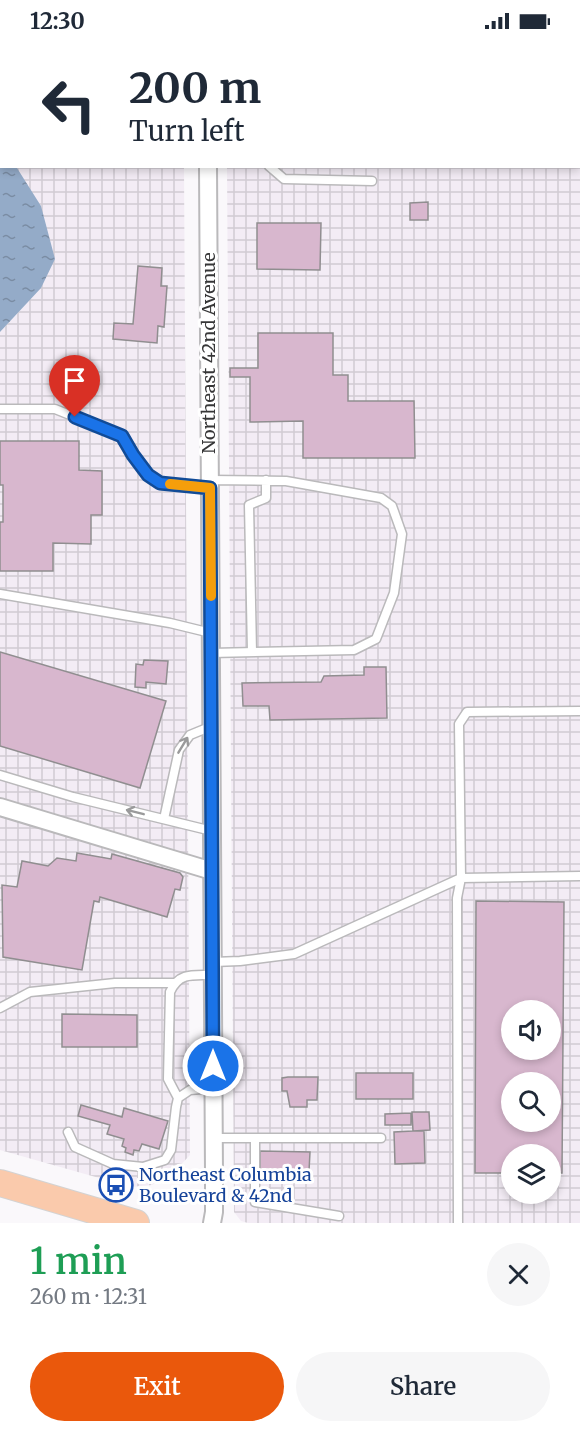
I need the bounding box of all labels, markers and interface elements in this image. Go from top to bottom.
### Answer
text: 12:30 [30,7,85,35]
text: 200 m [129,62,261,114]
icon: left [30,66,108,144]
text: Turn left [129,114,244,148]
street label: Northeast 42nd Avenue [197,252,220,454]
pin [49,355,100,417]
icon: arrive [58,364,91,397]
one-way arrow [178,737,190,754]
one-way arrow [126,806,145,818]
map controls [501,1000,561,1204]
button: sound [501,1000,561,1060]
position arrow [181,1034,245,1098]
button: search [501,1072,561,1132]
button: layers [501,1144,561,1204]
place label: Northeast Columbia Boulevard & 42nd [139,1163,312,1207]
bus stop icon: Northeast Columbia Boulevard & 42nd [98,1167,134,1203]
text: 1 min [30,1239,127,1284]
button: close [487,1243,550,1306]
text: 260 m · 12:31 [30,1284,147,1309]
button: Exit [30,1352,284,1421]
button: Share [296,1352,550,1421]

